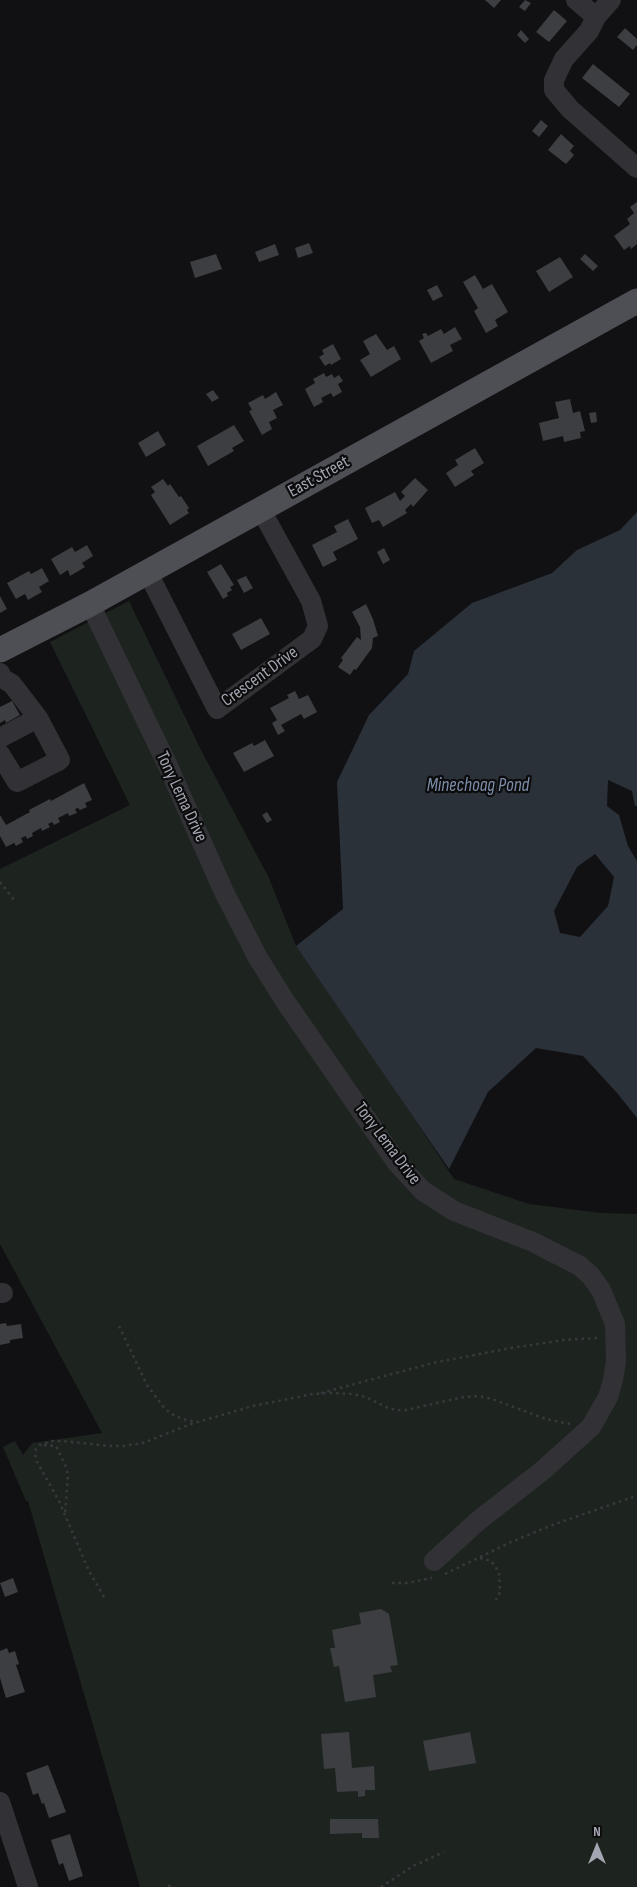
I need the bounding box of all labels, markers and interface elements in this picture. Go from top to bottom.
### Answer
street label: East Street [285,451,353,503]
street label: Crescent Drive [218,642,302,712]
street label: Tony Lema Drive [151,748,211,846]
water label: Minechoag Pond [427,775,529,797]
street label: Tony Lema Drive [349,1099,425,1189]
north arrow [572,1822,622,1872]
text: N [593,1823,601,1840]

